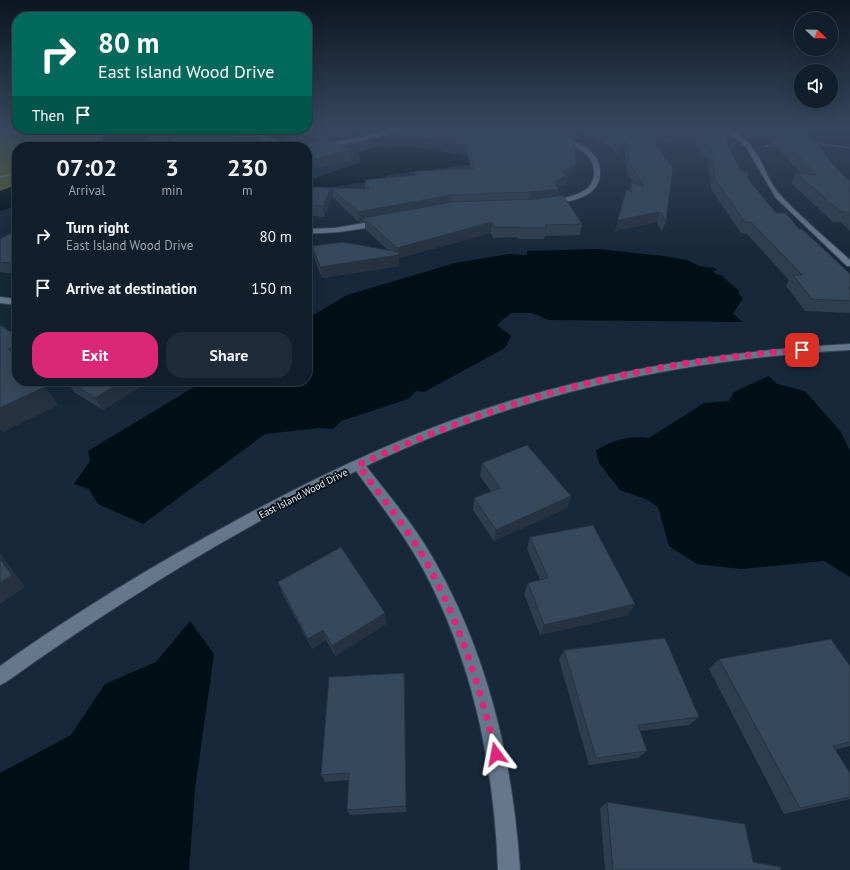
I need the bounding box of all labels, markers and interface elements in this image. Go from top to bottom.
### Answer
north arrow [794,12,838,56]
map controls [794,12,838,108]
text: 80 m [98,24,159,61]
icon: right [32,28,84,80]
text: East Island Wood Drive [98,60,274,83]
button: sound [794,64,838,108]
icon: arrive [72,104,94,126]
text: Then [32,106,64,125]
text: 07:02 [56,152,117,183]
text: 3 [165,152,179,183]
text: 230 [227,152,268,183]
text: Arrival [69,182,105,199]
text: min [161,182,183,199]
text: m [242,182,253,199]
text: Turn right [66,218,129,237]
icon: right [32,225,54,247]
text: 80 m [259,227,292,246]
text: East Island Wood Drive [66,237,193,254]
icon: arrive [32,277,54,299]
text: Arrive at destination [66,279,197,298]
text: 150 m [251,279,292,298]
button: Exit [32,332,158,378]
button: Share [166,332,292,378]
pin [785,333,819,367]
icon: arrive [791,339,813,361]
street label: East Island Wood Drive [257,465,350,521]
position arrow [475,733,517,775]

